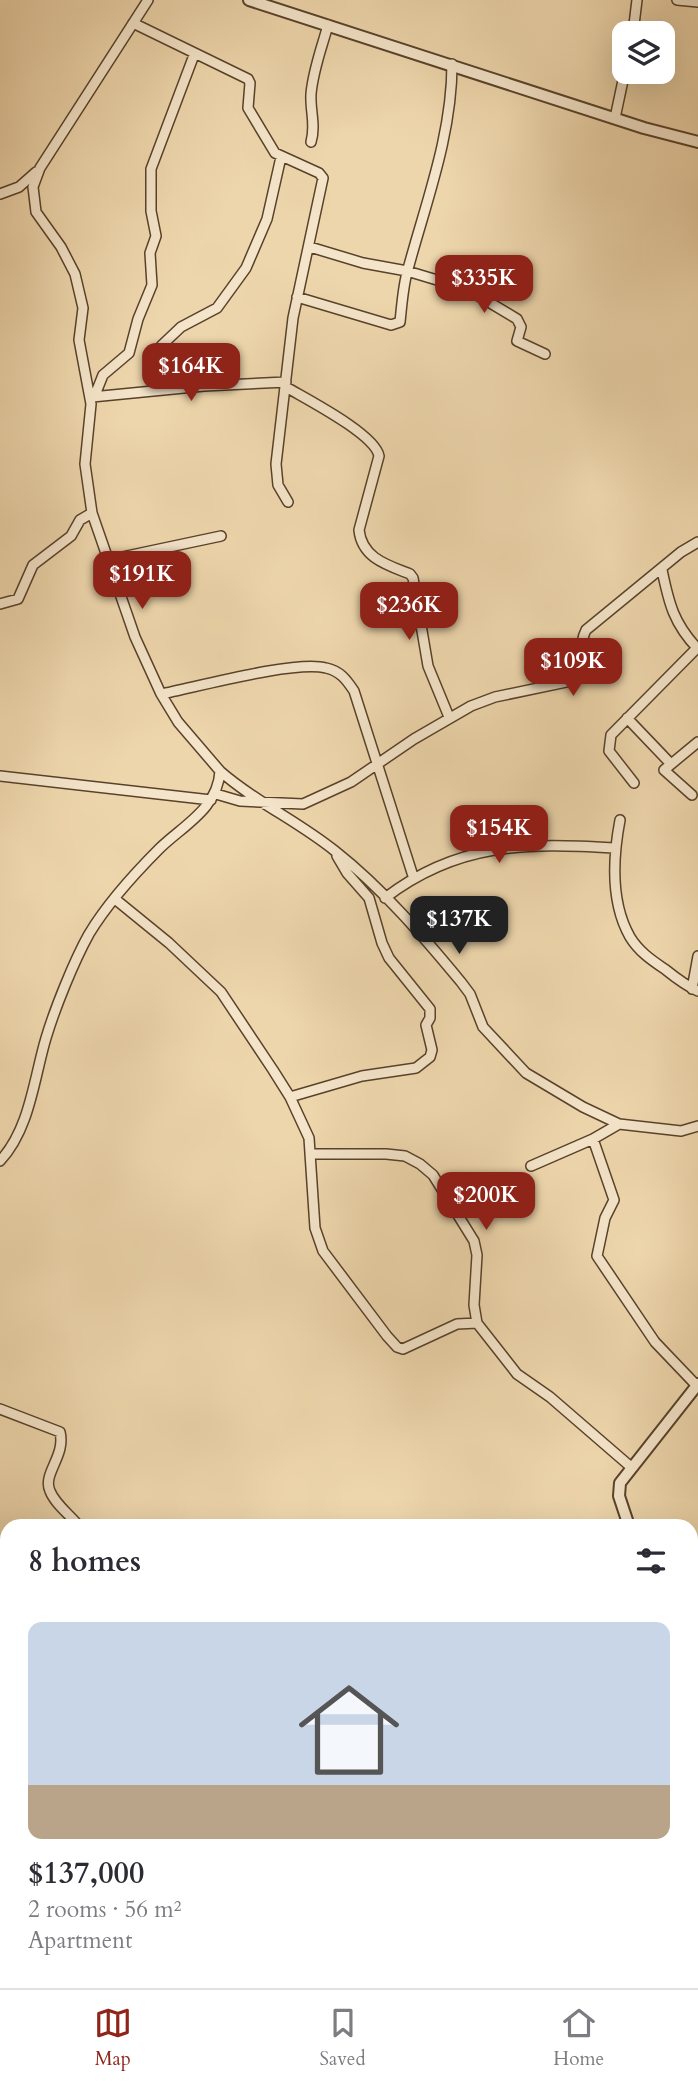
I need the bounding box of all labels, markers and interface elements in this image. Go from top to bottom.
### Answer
map controls [612,21,675,84]
button: layers [612,21,675,84]
pin: $335K [435,256,533,315]
text: $335K [451,262,517,293]
pin: $164K [142,344,240,403]
text: $164K [158,350,224,381]
pin: $191K [93,552,191,611]
text: $191K [109,558,175,589]
pin: $236K [360,582,458,642]
text: $236K [376,589,442,620]
pin: $109K [524,638,622,698]
text: $109K [540,645,606,676]
pin: $154K [450,806,548,865]
text: $154K [466,812,532,843]
pin: $137K [410,897,508,956]
text: $137K [426,903,492,934]
pin: $200K [437,1172,535,1232]
text: $200K [453,1179,519,1210]
text: 8 homes [28,1541,141,1582]
icon: filters [632,1542,670,1580]
icon: home [286,1667,412,1793]
text: $137,000 [28,1853,144,1894]
text: 2 rooms · 56 m² [28,1894,181,1925]
text: Apartment [28,1925,132,1956]
tab: Map [94,2004,132,2072]
tab: Saved [320,2004,366,2072]
tab: Home [553,2004,604,2072]

